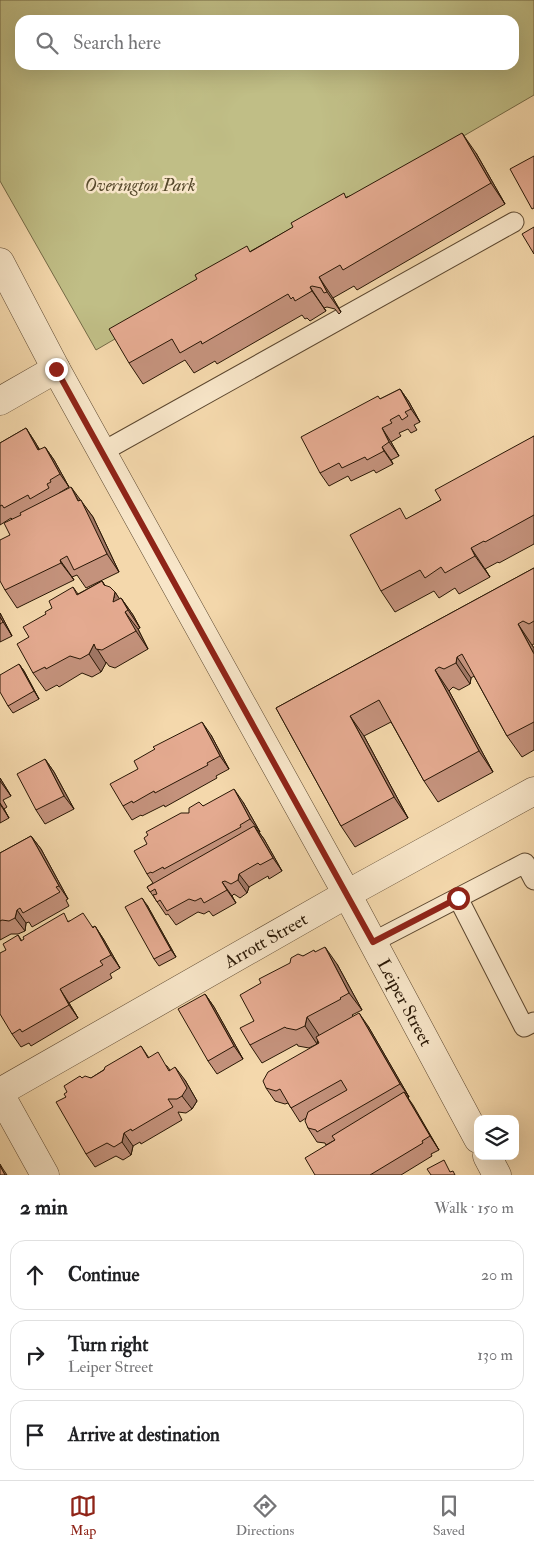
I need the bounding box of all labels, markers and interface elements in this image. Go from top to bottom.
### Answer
search box [15,15,519,70]
icon: search [33,29,61,57]
text: Search here [73,31,161,55]
park label: Overington Park [85,174,195,197]
route end [45,358,68,381]
route start [447,887,470,910]
street label: Arrott Street [219,908,312,974]
street label: Leiper Street [372,955,437,1051]
map controls [474,1115,519,1160]
button: layers [474,1115,519,1160]
text: 2 min [20,1194,68,1221]
text: Walk · 150 m [434,1198,514,1218]
icon: ahead [21,1261,49,1289]
text: Continue [68,1263,139,1287]
text: 20 m [481,1265,513,1285]
text: Turn right [68,1333,148,1357]
icon: right [21,1341,49,1369]
text: 130 m [477,1345,513,1365]
text: Leiper Street [68,1357,153,1377]
icon: arrive [21,1421,49,1449]
text: Arrive at destination [68,1423,220,1447]
tab: Map [69,1492,97,1539]
tab: Directions [236,1492,294,1539]
tab: Saved [433,1492,465,1539]

